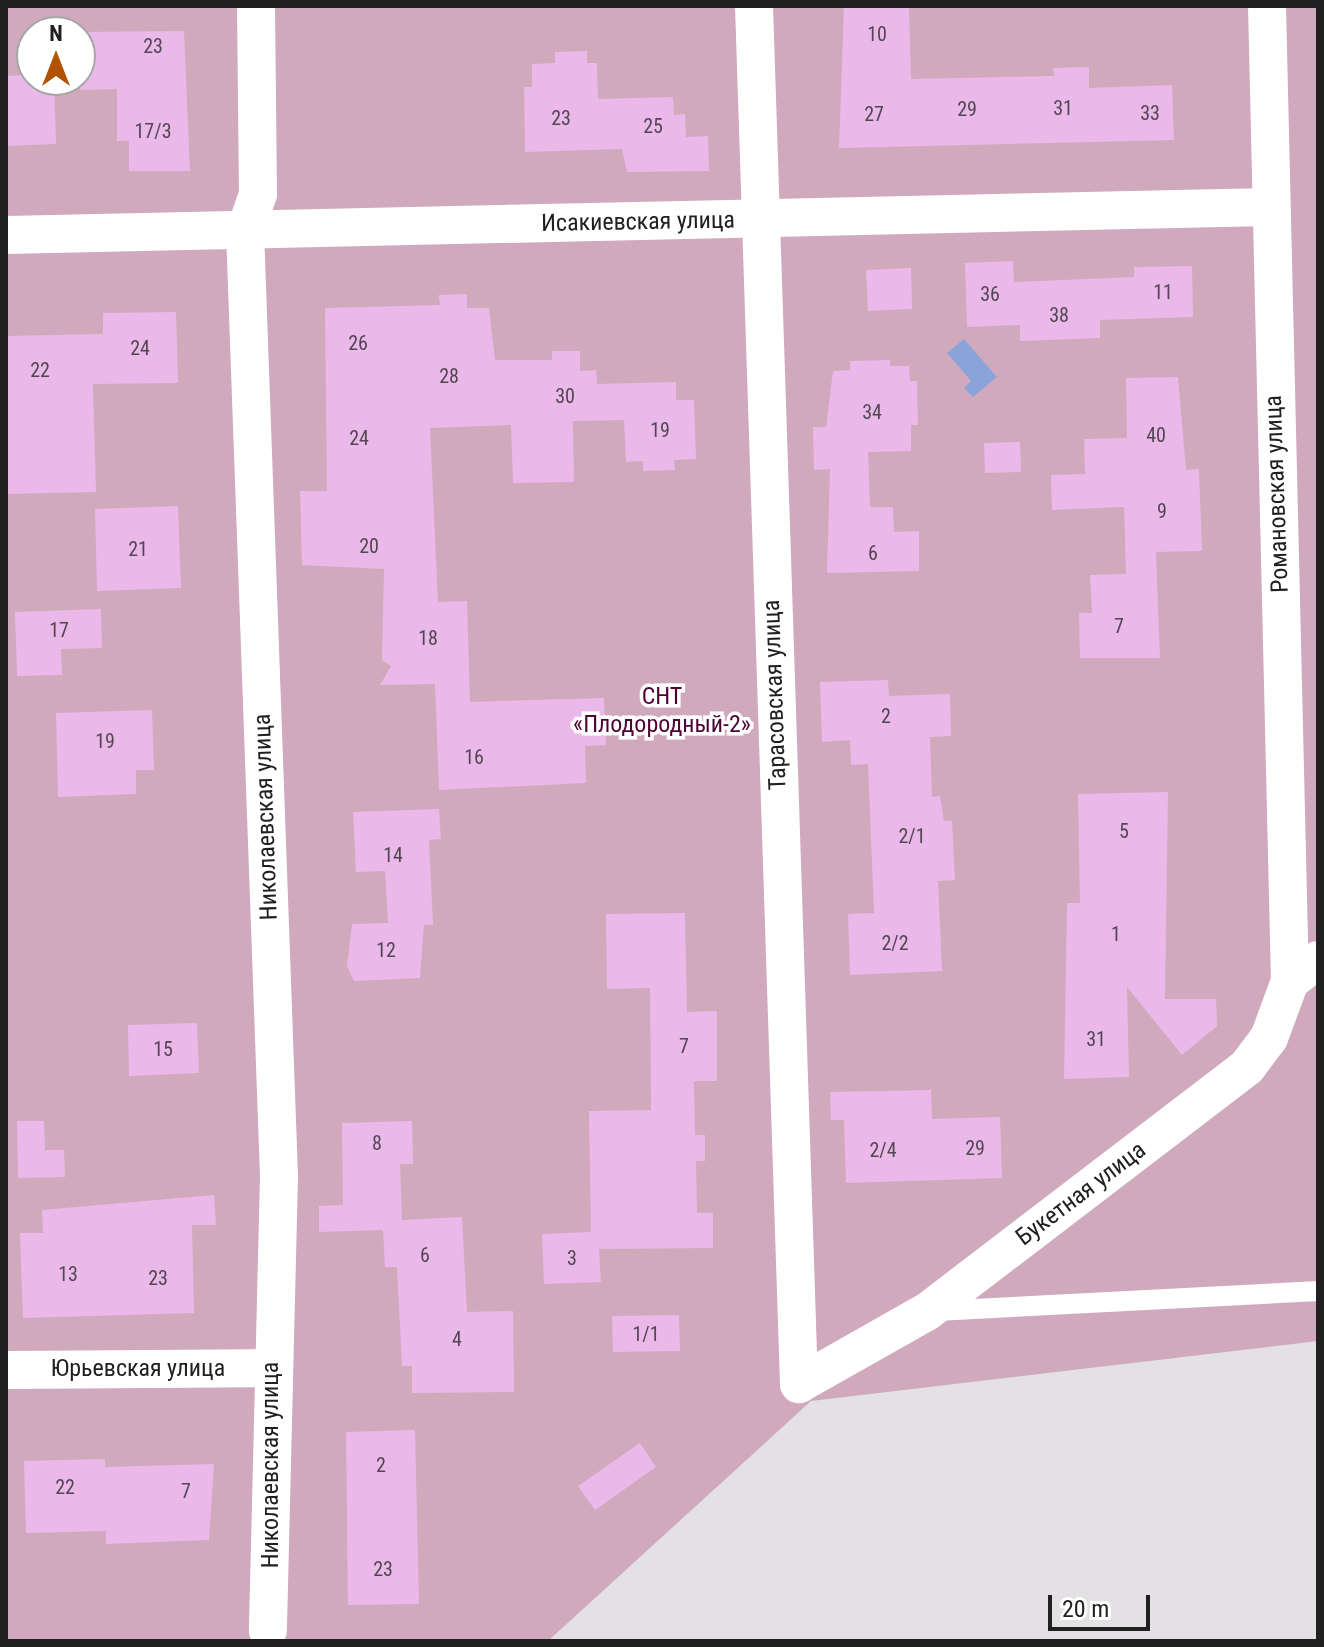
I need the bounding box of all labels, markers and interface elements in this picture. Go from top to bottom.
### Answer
north arrow [16,16,96,96]
text: N [49,21,63,46]
house number: 10 [867,22,887,46]
house number: 23 [143,34,163,58]
house number: 31 [1053,96,1073,120]
house number: 29 [957,97,977,121]
house number: 33 [1140,101,1160,125]
house number: 27 [864,102,884,126]
house number: 23 [551,106,571,130]
house number: 25 [643,114,663,138]
house number: 17/3 [134,119,172,143]
street label: Исакиевская улица [541,206,735,238]
house number: 11 [1153,280,1173,304]
house number: 36 [980,282,1000,306]
house number: 38 [1049,303,1069,327]
house number: 26 [348,331,368,355]
house number: 24 [130,336,150,360]
house number: 22 [30,358,50,382]
house number: 28 [439,364,459,388]
house number: 30 [555,384,575,408]
street label: Романовская улица [1259,395,1295,593]
house number: 34 [862,400,882,424]
house number: 19 [650,418,670,442]
house number: 40 [1146,423,1166,447]
house number: 24 [349,426,369,450]
house number: 9 [1157,499,1167,523]
house number: 20 [359,534,379,558]
house number: 21 [128,537,148,561]
house number: 6 [868,541,878,565]
street label: Тарасовская улица [757,599,793,791]
house number: 7 [1114,614,1124,638]
house number: 17 [49,618,69,642]
house number: 18 [418,626,438,650]
park label: СНТ «Плодородный-2» [573,683,751,739]
house number: 2 [881,704,891,728]
street label: Николаевская улица [248,713,284,921]
house number: 19 [95,729,115,753]
house number: 16 [464,745,484,769]
house number: 5 [1119,819,1129,843]
house number: 2/1 [898,824,926,848]
house number: 14 [383,843,403,867]
house number: 1 [1111,922,1121,946]
house number: 2/2 [881,931,909,955]
house number: 12 [376,938,396,962]
house number: 31 [1086,1027,1106,1051]
house number: 7 [679,1034,689,1058]
house number: 15 [153,1037,173,1061]
house number: 8 [372,1131,382,1155]
house number: 29 [965,1136,985,1160]
street label: Букетная улица [1011,1136,1151,1252]
house number: 2/4 [869,1138,897,1162]
house number: 6 [420,1243,430,1267]
house number: 3 [567,1246,577,1270]
house number: 13 [58,1262,78,1286]
house number: 23 [148,1266,168,1290]
house number: 1/1 [632,1322,660,1346]
house number: 4 [452,1327,462,1351]
street label: Юрьевская улица [51,1355,225,1383]
street label: Николаевская улица [257,1362,285,1568]
house number: 2 [376,1453,386,1477]
house number: 22 [55,1475,75,1499]
house number: 7 [181,1479,191,1503]
house number: 23 [373,1557,393,1581]
scale bar [1052,1579,1154,1629]
text: 20 m [1062,1595,1109,1623]

